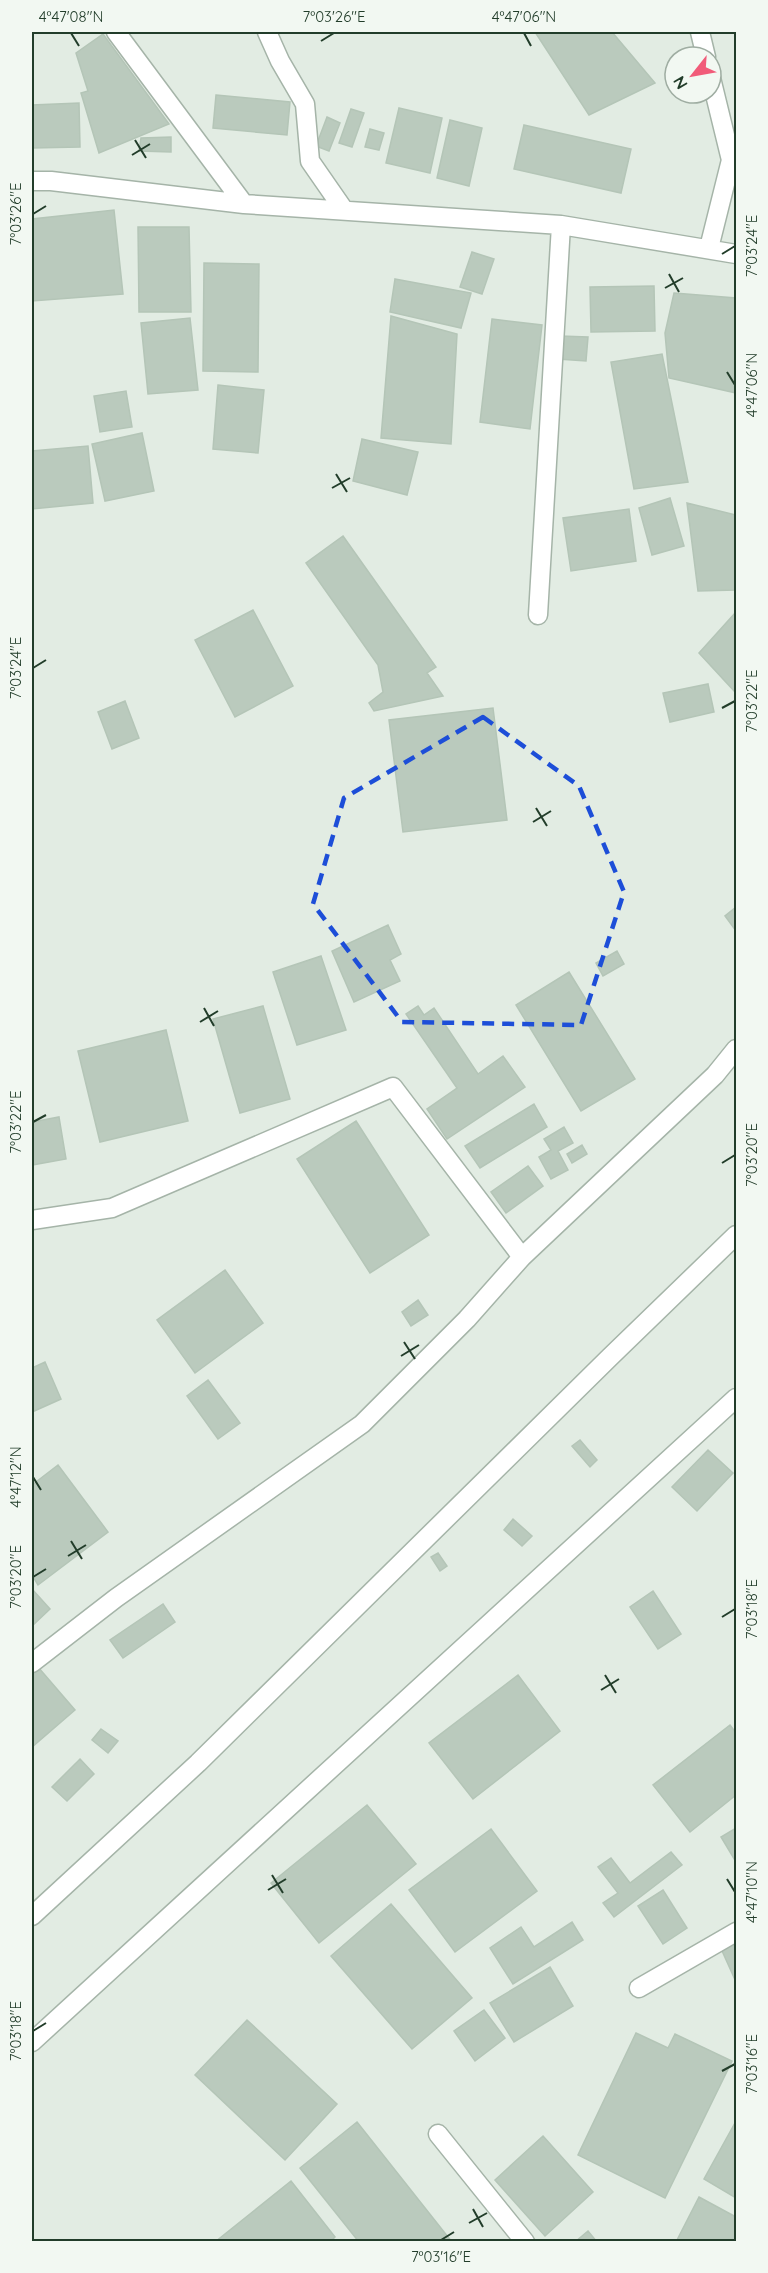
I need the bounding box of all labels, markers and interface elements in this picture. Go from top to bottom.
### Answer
text: 4°47'08"N [39,7,103,26]
text: 7°03'26"E [302,7,366,26]
text: 4°47'06"N [492,7,556,26]
north arrow [663,45,723,105]
text: N [669,73,692,93]
text: 7°03'26"E [6,182,25,246]
text: 7°03'24"E [742,215,761,277]
text: 4°47'06"N [742,353,761,417]
text: 7°03'24"E [6,637,25,699]
text: 7°03'22"E [742,669,761,733]
text: 7°03'22"E [6,1090,25,1154]
text: 7°03'20"E [742,1123,761,1187]
text: 4°47'12"N [6,1446,25,1508]
text: 7°03'20"E [6,1545,25,1609]
text: 7°03'18"E [742,1579,761,1639]
text: 4°47'10"N [742,1861,761,1923]
text: 7°03'18"E [6,2001,25,2061]
text: 7°03'16"E [742,2034,761,2094]
text: 7°03'16"E [411,2247,471,2266]

